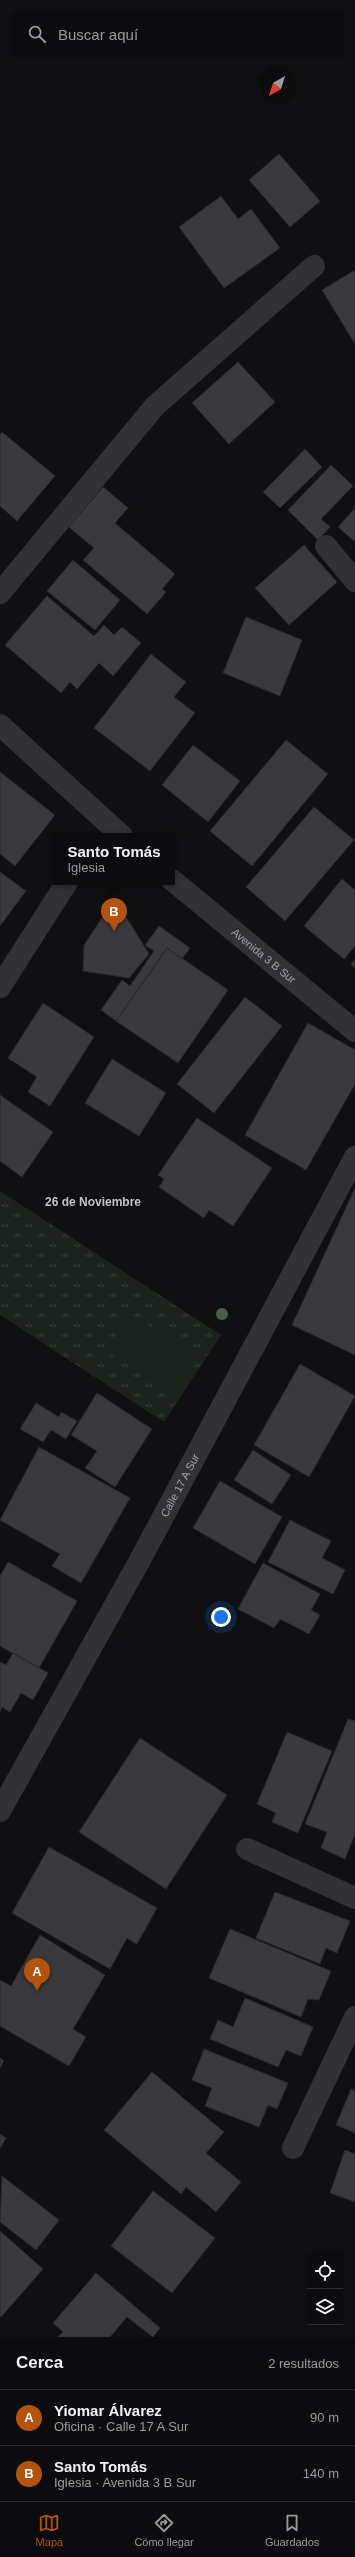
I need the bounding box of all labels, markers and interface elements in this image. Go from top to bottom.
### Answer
search box [12,12,343,56]
icon: search [26,23,48,45]
text: Buscar aquí [58,26,138,43]
north arrow [259,68,295,104]
popup [53,833,175,885]
text: Santo Tomás [67,843,161,860]
text: Iglesia [67,860,105,875]
pin: B [101,898,127,931]
street label: Avenida 3 B Sur [229,926,298,986]
district label: 26 de Noviembre [45,1195,141,1209]
street label: Calle 17 A Sur [158,1451,202,1519]
your location [211,1607,231,1627]
pin: A [24,1958,50,1991]
map controls [307,2253,343,2325]
button: locate [307,2253,343,2289]
button: layers [307,2289,343,2325]
text: Cerca [16,2353,63,2372]
text: 2 resultados [268,2356,339,2371]
text: Yiomar Álvarez [54,2402,162,2419]
text: A [24,2410,34,2425]
text: 90 m [310,2410,339,2425]
text: Oficina · Calle 17 A Sur [54,2419,188,2434]
text: Santo Tomás [54,2458,147,2475]
text: B [24,2466,34,2481]
text: 140 m [303,2466,339,2481]
text: Iglesia · Avenida 3 B Sur [54,2475,196,2490]
tab: Mapa [36,2512,63,2548]
tab: Cómo llegar [134,2512,194,2548]
tab: Guardados [265,2512,319,2548]

